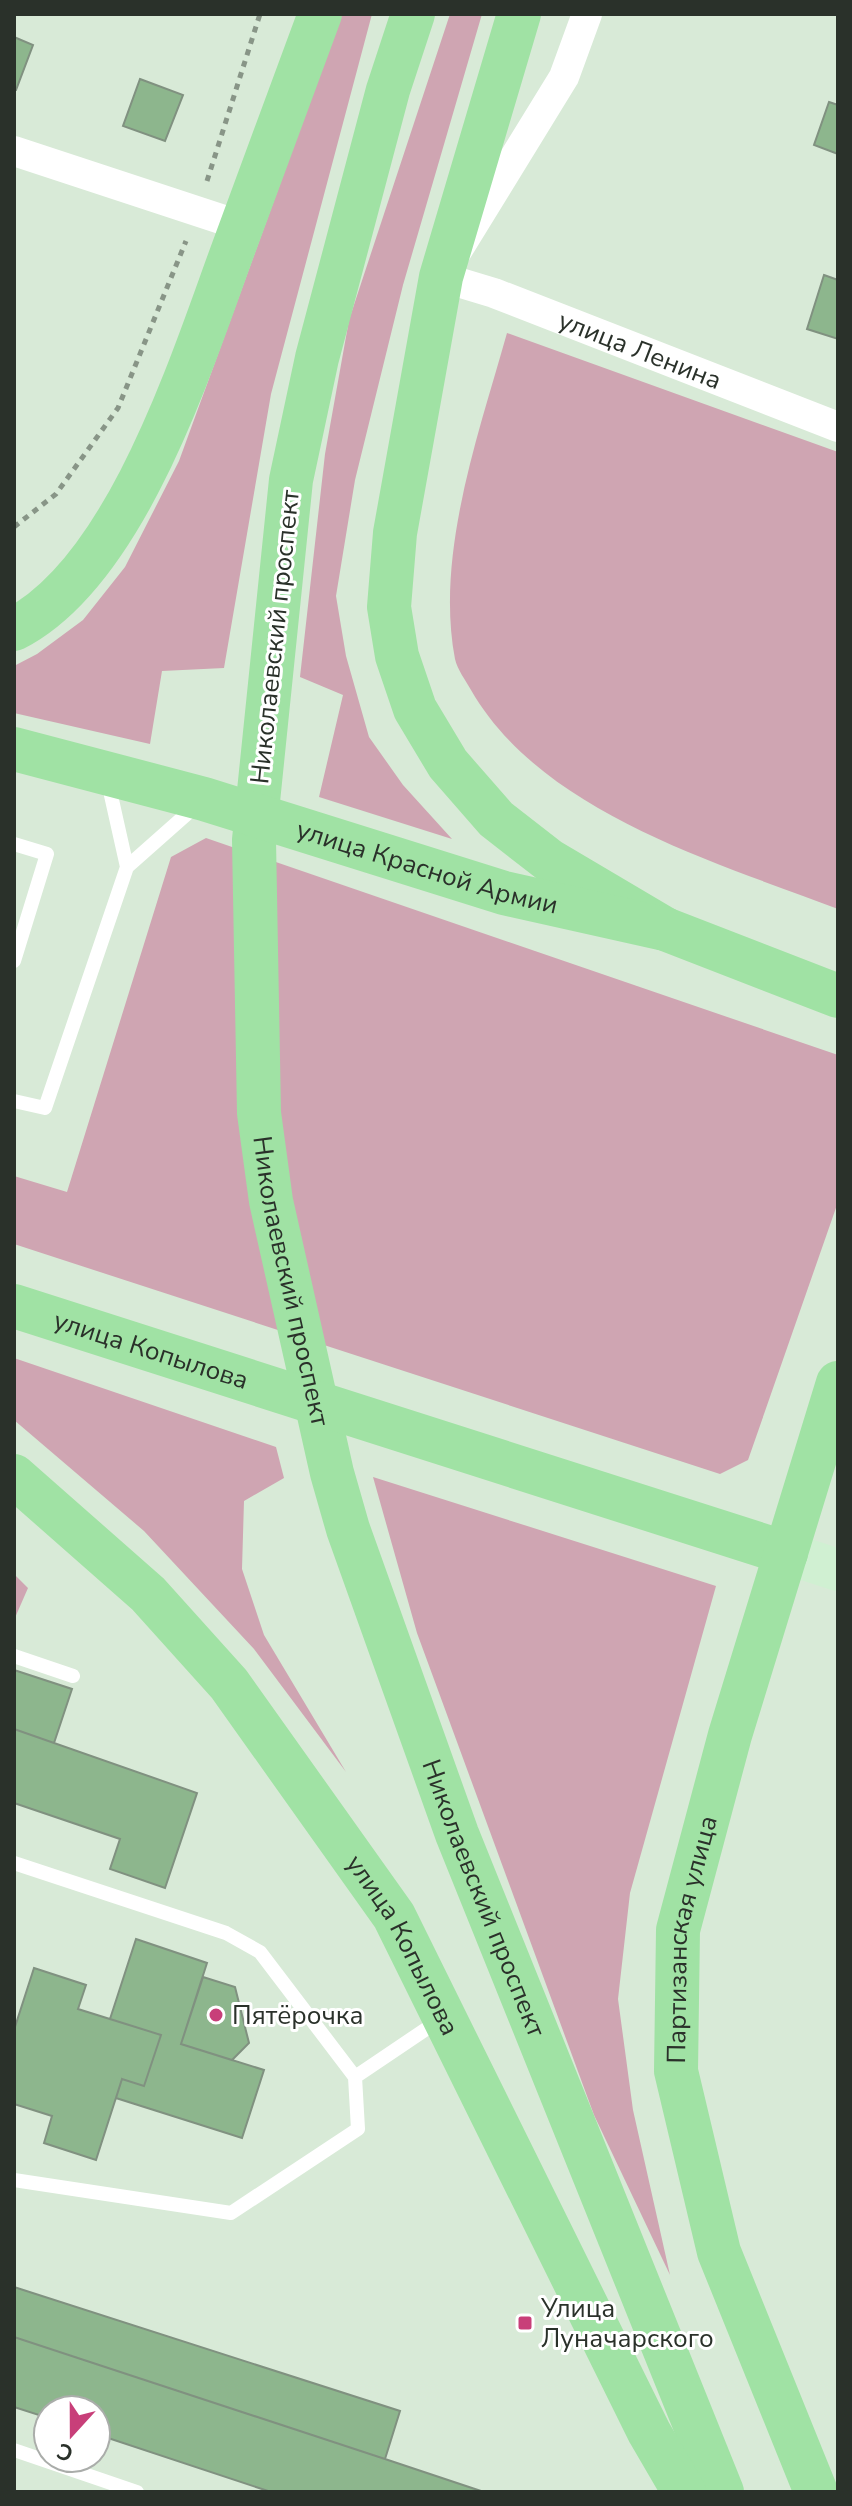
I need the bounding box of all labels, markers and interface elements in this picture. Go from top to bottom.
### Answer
street label: улица Ленина [553,302,727,397]
street label: Николаевский проспект [242,488,308,786]
street label: улица Красной Армии [292,812,561,922]
street label: Николаевский проспект [245,1134,339,1430]
street label: улица Копылова [49,1302,253,1397]
street label: Николаевский проспект [414,1754,555,2042]
street label: Партизанская улица [659,1812,725,2064]
street label: улица Копылова [338,1848,468,2041]
place label: Пятёрочка [232,1998,363,2033]
marker: Пятёрочка [207,2006,225,2024]
place label: Улица Луначарского [540,2291,714,2356]
marker: Улица Луначарского [516,2314,534,2332]
north arrow [32,2394,112,2474]
text: С [53,2435,78,2468]

